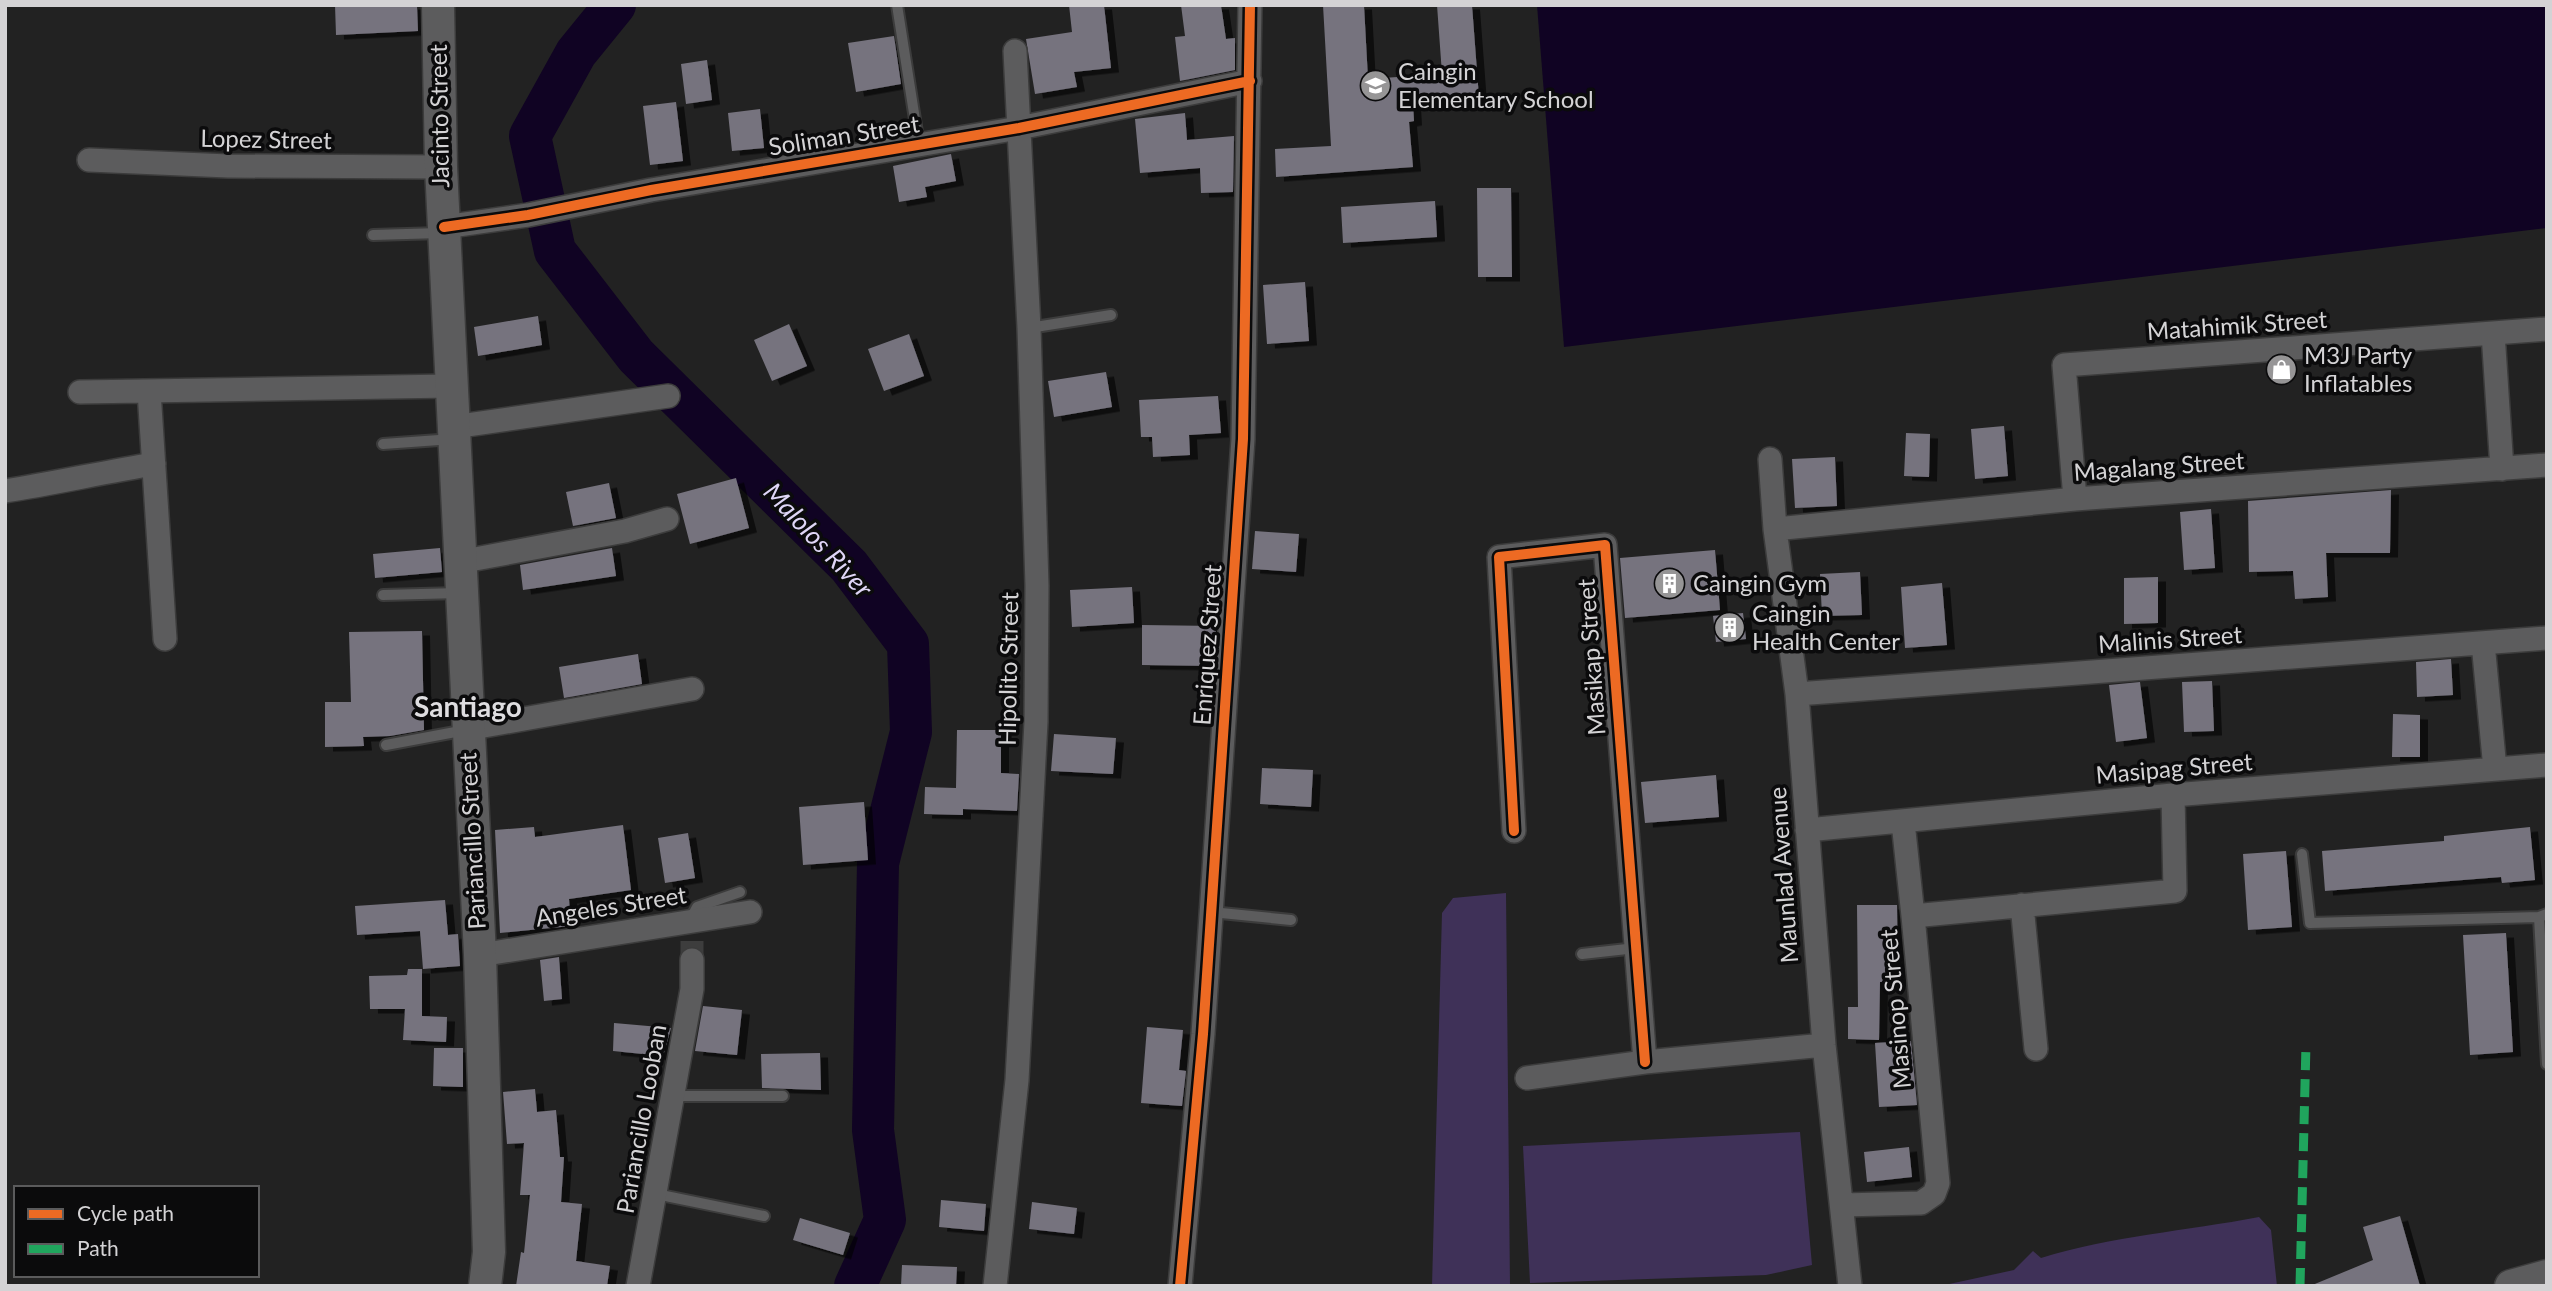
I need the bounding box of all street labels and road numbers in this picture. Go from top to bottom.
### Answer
street label: Jacinto Street [423,44,454,188]
street label: Soliman Street [766,108,922,161]
street label: Lopez Street [200,123,332,154]
street label: Matahimik Street [2146,304,2328,345]
street label: Magalang Street [2073,445,2246,486]
street label: Enriquez Street [1186,563,1227,726]
street label: Masikap Street [1571,577,1610,736]
street label: Hipolito Street [992,591,1023,746]
street label: Malinis Street [2097,619,2243,658]
street label: Masipag Street [2094,746,2254,789]
street label: Pariancillo Street [452,751,491,930]
street label: Maunlad Avenue [1762,786,1803,964]
street label: Angeles Street [533,879,689,932]
street label: Masinop Street [1873,928,1916,1090]
street label: Pariancillo Looban [610,1022,671,1216]

